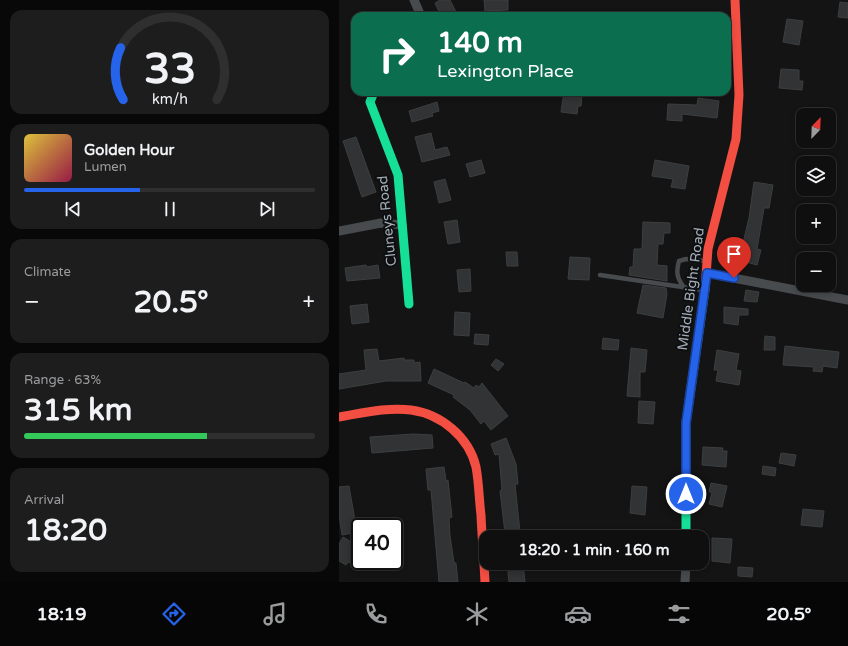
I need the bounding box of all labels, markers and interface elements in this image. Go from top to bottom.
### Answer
text: 140 m [437,26,523,60]
icon: right [371,28,423,80]
text: 33 [143,45,196,95]
text: Lexington Place [437,60,574,82]
text: km/h [152,91,187,108]
north arrow [796,108,836,148]
map controls [796,108,836,292]
text: Golden Hour [84,141,174,159]
button: layers [796,156,836,196]
text: Lumen [84,159,127,175]
street label: Cluneys Road [374,175,400,267]
icon: previous [62,198,84,220]
icon: pause [159,198,181,220]
icon: next [256,198,278,220]
button: + [796,204,836,244]
street label: Middle Bight Road [674,226,708,352]
pin [717,237,751,278]
icon: arrive [723,243,745,265]
button: − [796,252,836,292]
text: Climate [24,264,71,280]
text: 20.5° [134,284,209,321]
text: − [24,289,40,315]
text: + [303,289,315,315]
text: Range · 63% [24,372,101,388]
text: 315 km [24,392,132,429]
position arrow [665,473,707,515]
text: Arrival [24,492,64,508]
text: 18:20 [24,512,107,549]
speed limit sign: 40 [351,518,403,570]
text: 18:20 · 1 min · 160 m [519,541,669,559]
icon: directions [160,600,188,628]
icon: music [261,600,289,628]
icon: phone [362,600,390,628]
icon: climate [463,600,491,628]
icon: car [564,600,592,628]
icon: filters [665,600,693,628]
text: 18:19 [37,603,86,625]
text: 20.5° [766,603,811,625]

